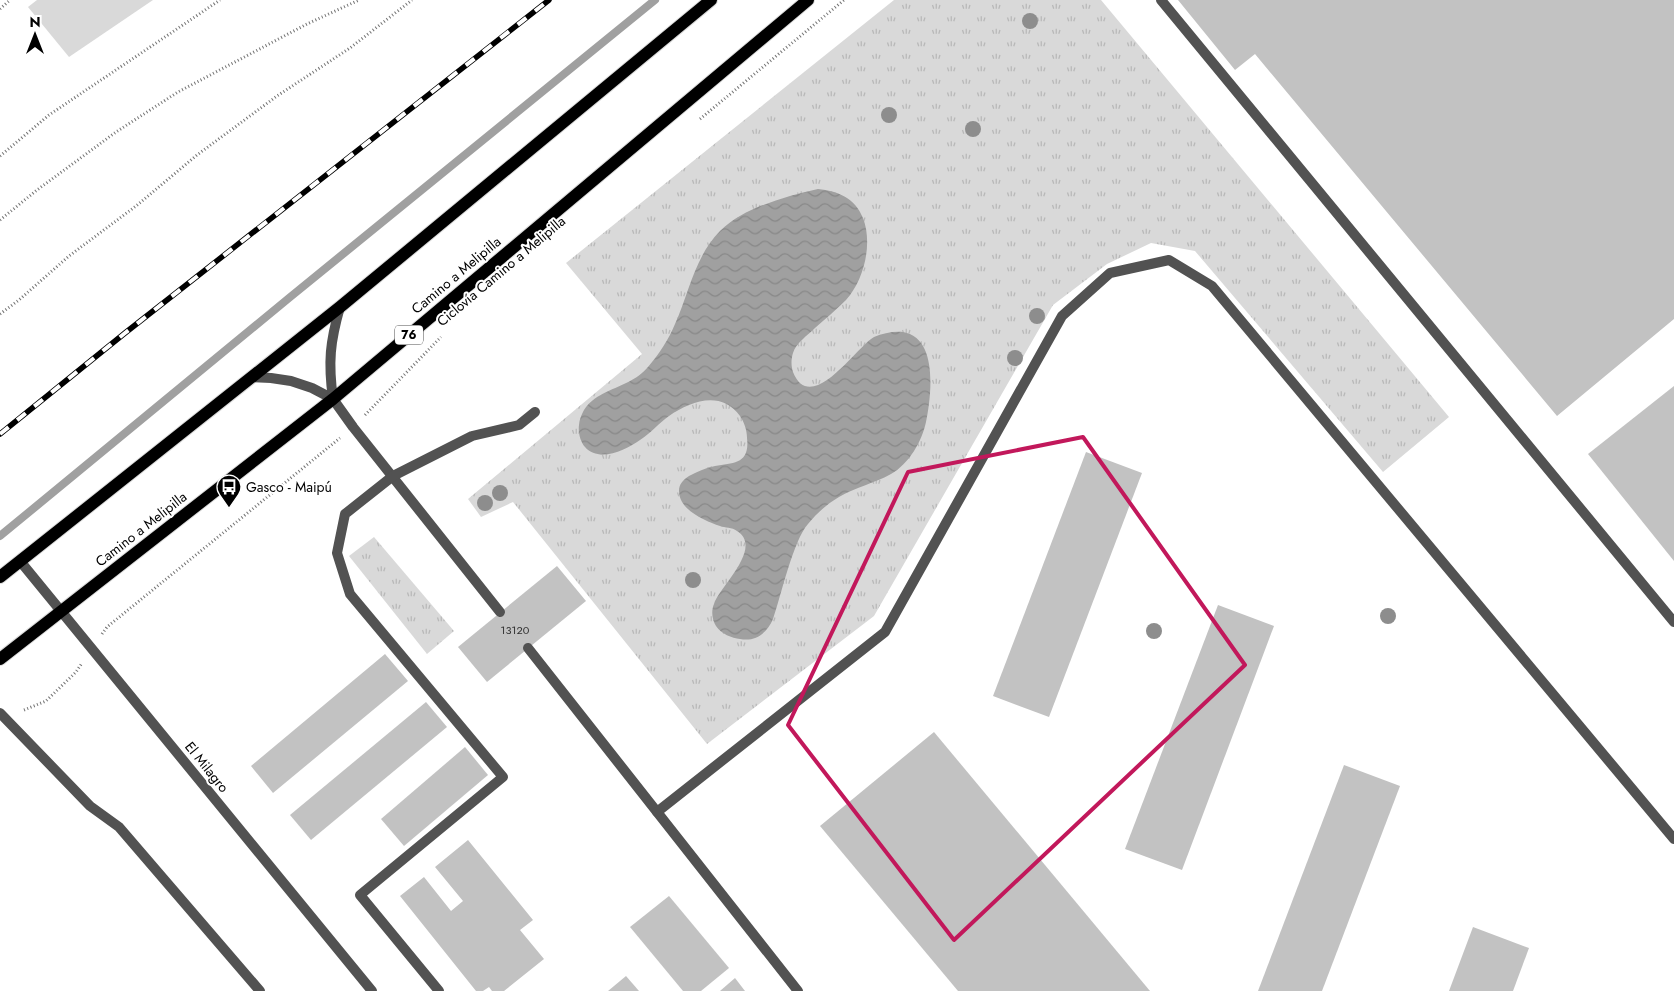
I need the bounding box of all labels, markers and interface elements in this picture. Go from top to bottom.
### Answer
north arrow [10,10,60,60]
text: N [29,12,41,32]
street label: Ciclovía Camino a Melipilla [433,212,569,330]
street label: Camino a Melipilla [408,233,504,317]
road number: 76 [395,326,423,344]
bus stop icon: Gasco - Maipú [216,474,242,508]
place label: Gasco - Maipú [246,477,332,497]
street label: Camino a Melipilla [91,487,191,571]
house number: 13120 [501,622,530,638]
street label: El Milagro [180,737,234,797]

